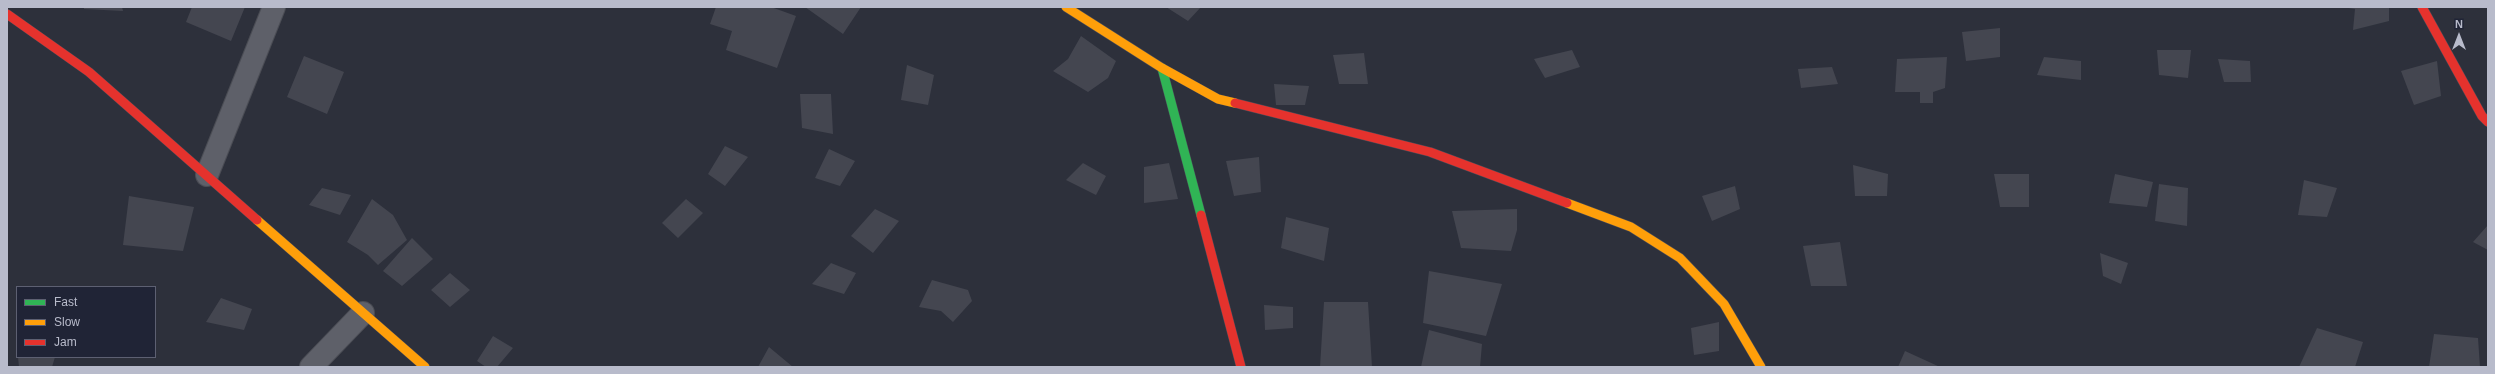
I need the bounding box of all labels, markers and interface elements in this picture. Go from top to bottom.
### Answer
north arrow [2439,16,2479,56]
text: N [2455,18,2463,30]
legend [16,286,156,358]
text: Fast [54,295,77,309]
text: Slow [54,315,80,329]
text: Jam [54,335,77,349]

